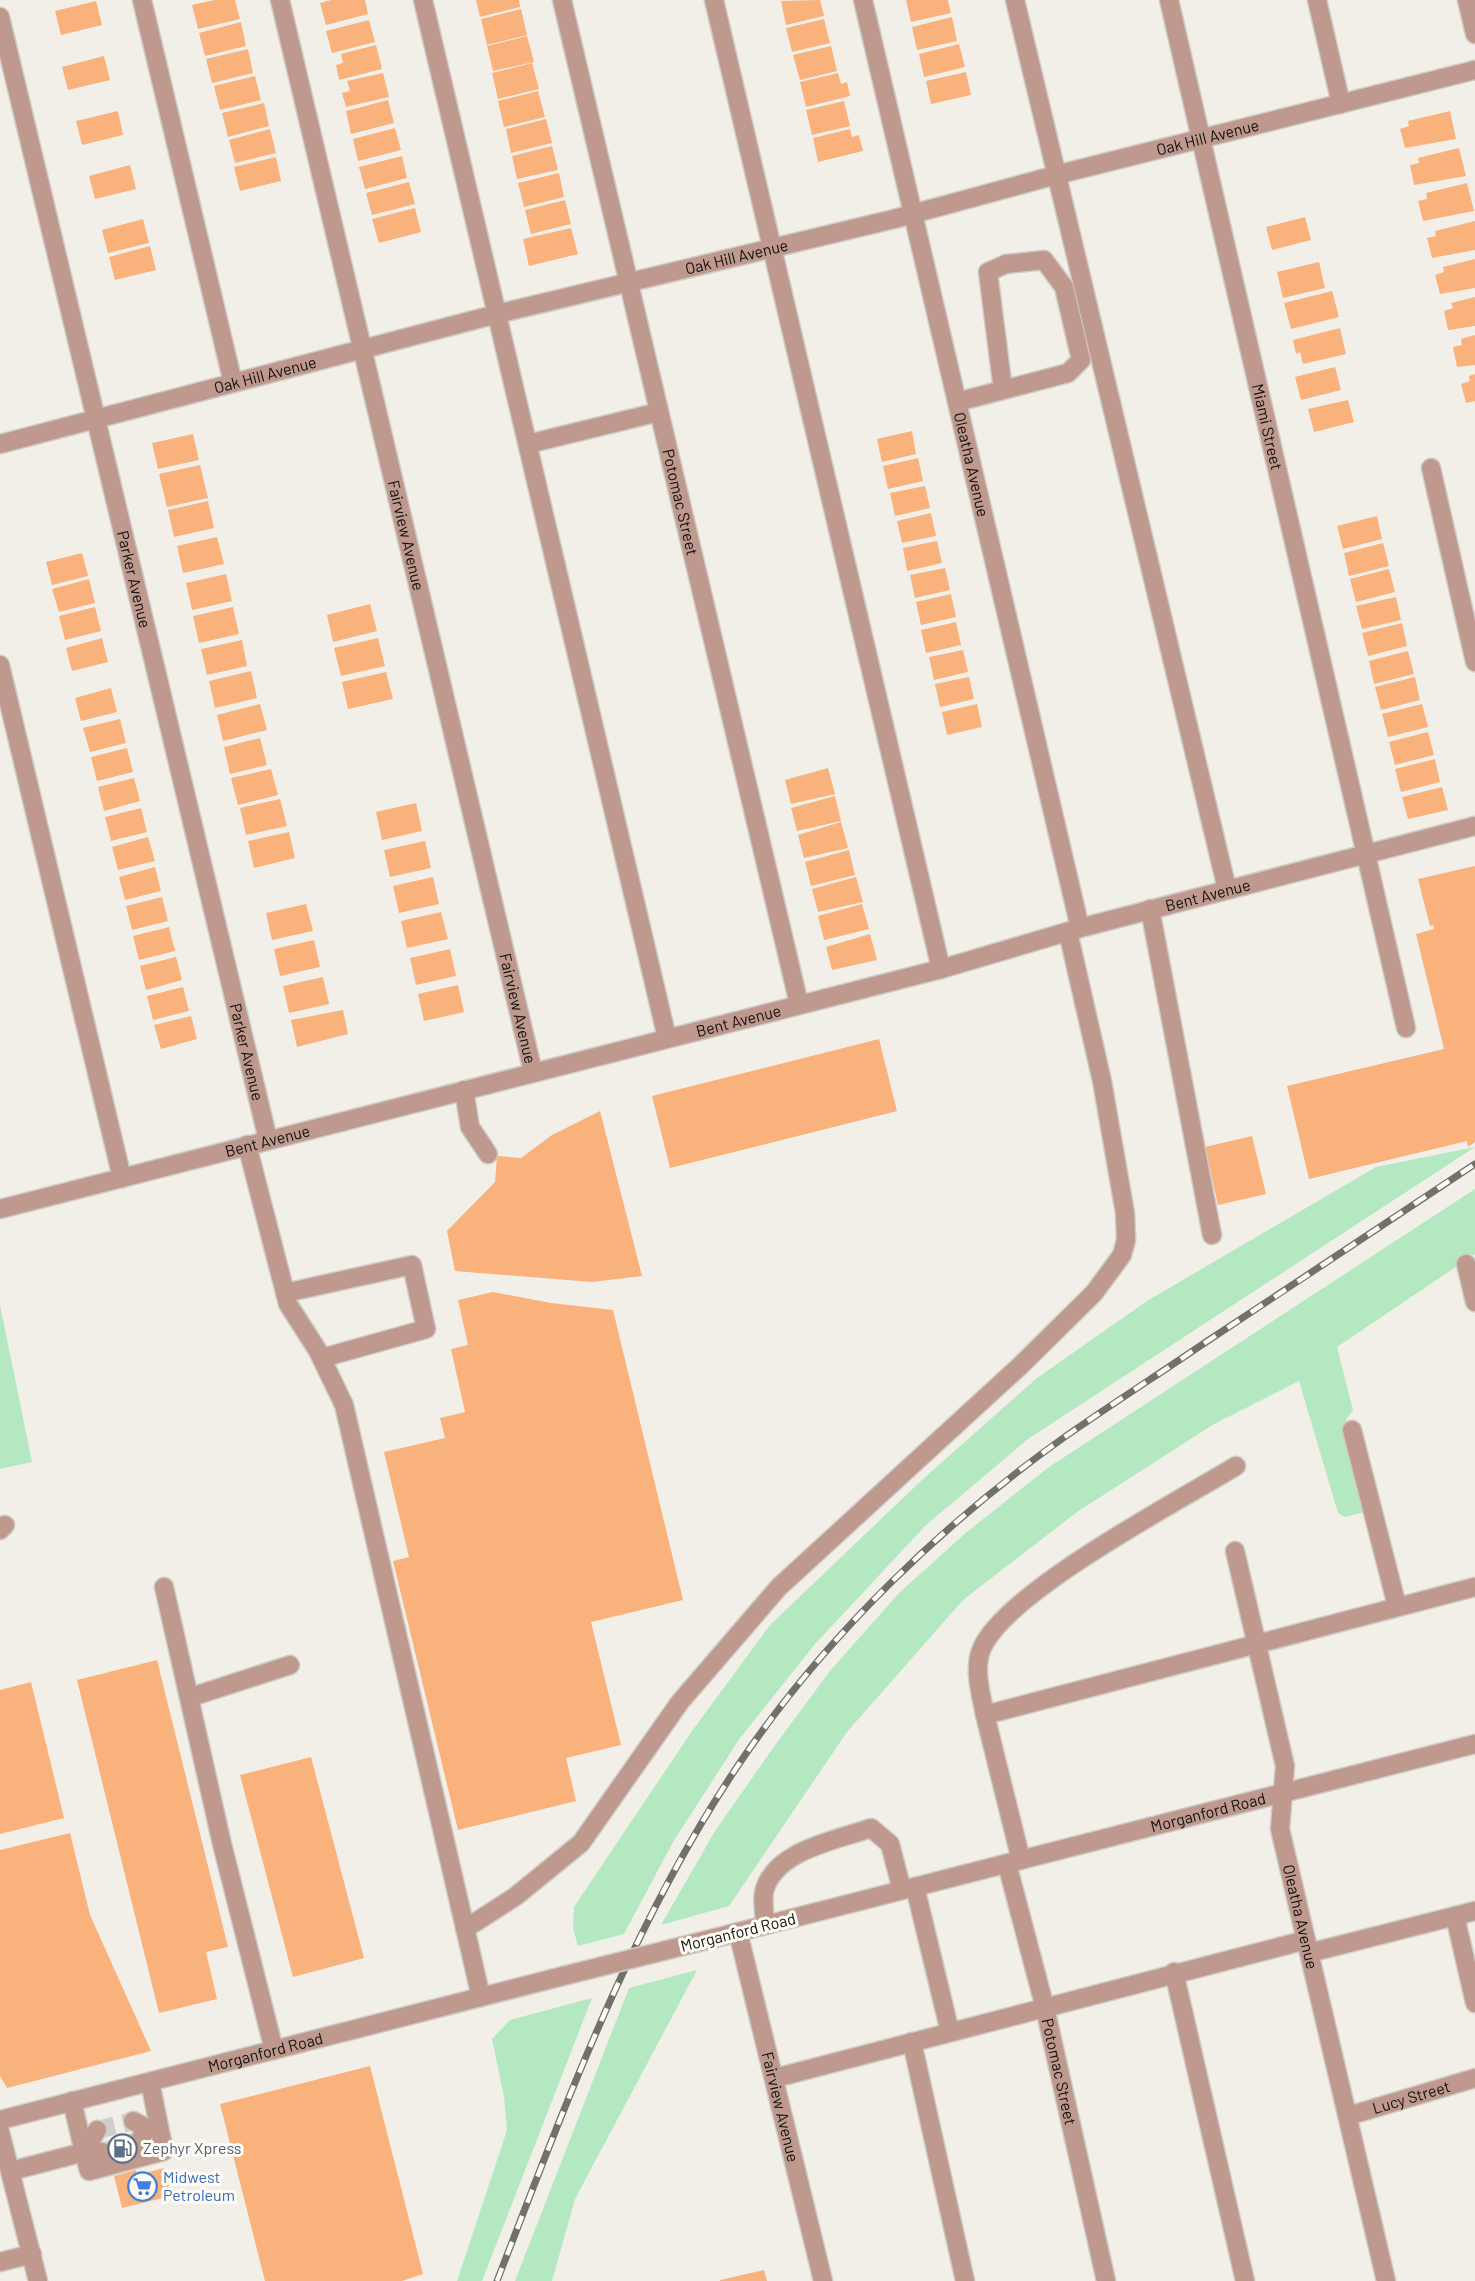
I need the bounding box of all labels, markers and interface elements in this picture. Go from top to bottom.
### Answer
street label: Oak Hill Avenue [1154,115,1261,159]
street label: Oak Hill Avenue [683,235,790,278]
street label: Oak Hill Avenue [212,352,318,397]
street label: Miami Street [1249,382,1287,472]
street label: Oleatha Avenue [951,410,994,519]
street label: Potomac Street [659,447,703,557]
street label: Fairview Avenue [385,478,429,592]
street label: Parker Avenue [114,528,155,630]
street label: Bent Avenue [1163,874,1252,915]
street label: Fairview Avenue [496,951,541,1065]
street label: Bent Avenue [694,1000,783,1040]
street label: Parker Avenue [227,1001,268,1102]
street label: Bent Avenue [223,1120,312,1160]
street label: Morganford Road [1148,1788,1267,1835]
street label: Oleatha Avenue [1280,1862,1323,1971]
street label: Morganford Road [678,1908,797,1955]
street label: Potomac Street [1039,2016,1081,2127]
street label: Morganford Road [206,2028,325,2075]
street label: Fairview Avenue [759,2050,804,2164]
street label: Lucy Street [1370,2076,1452,2117]
fuel station icon: Zephyr Xpress [106,2132,138,2164]
place label: Zephyr Xpress [143,2138,242,2157]
place label: Midwest Petroleum [163,2167,235,2204]
supermarket icon: Midwest Petroleum [126,2170,158,2202]

